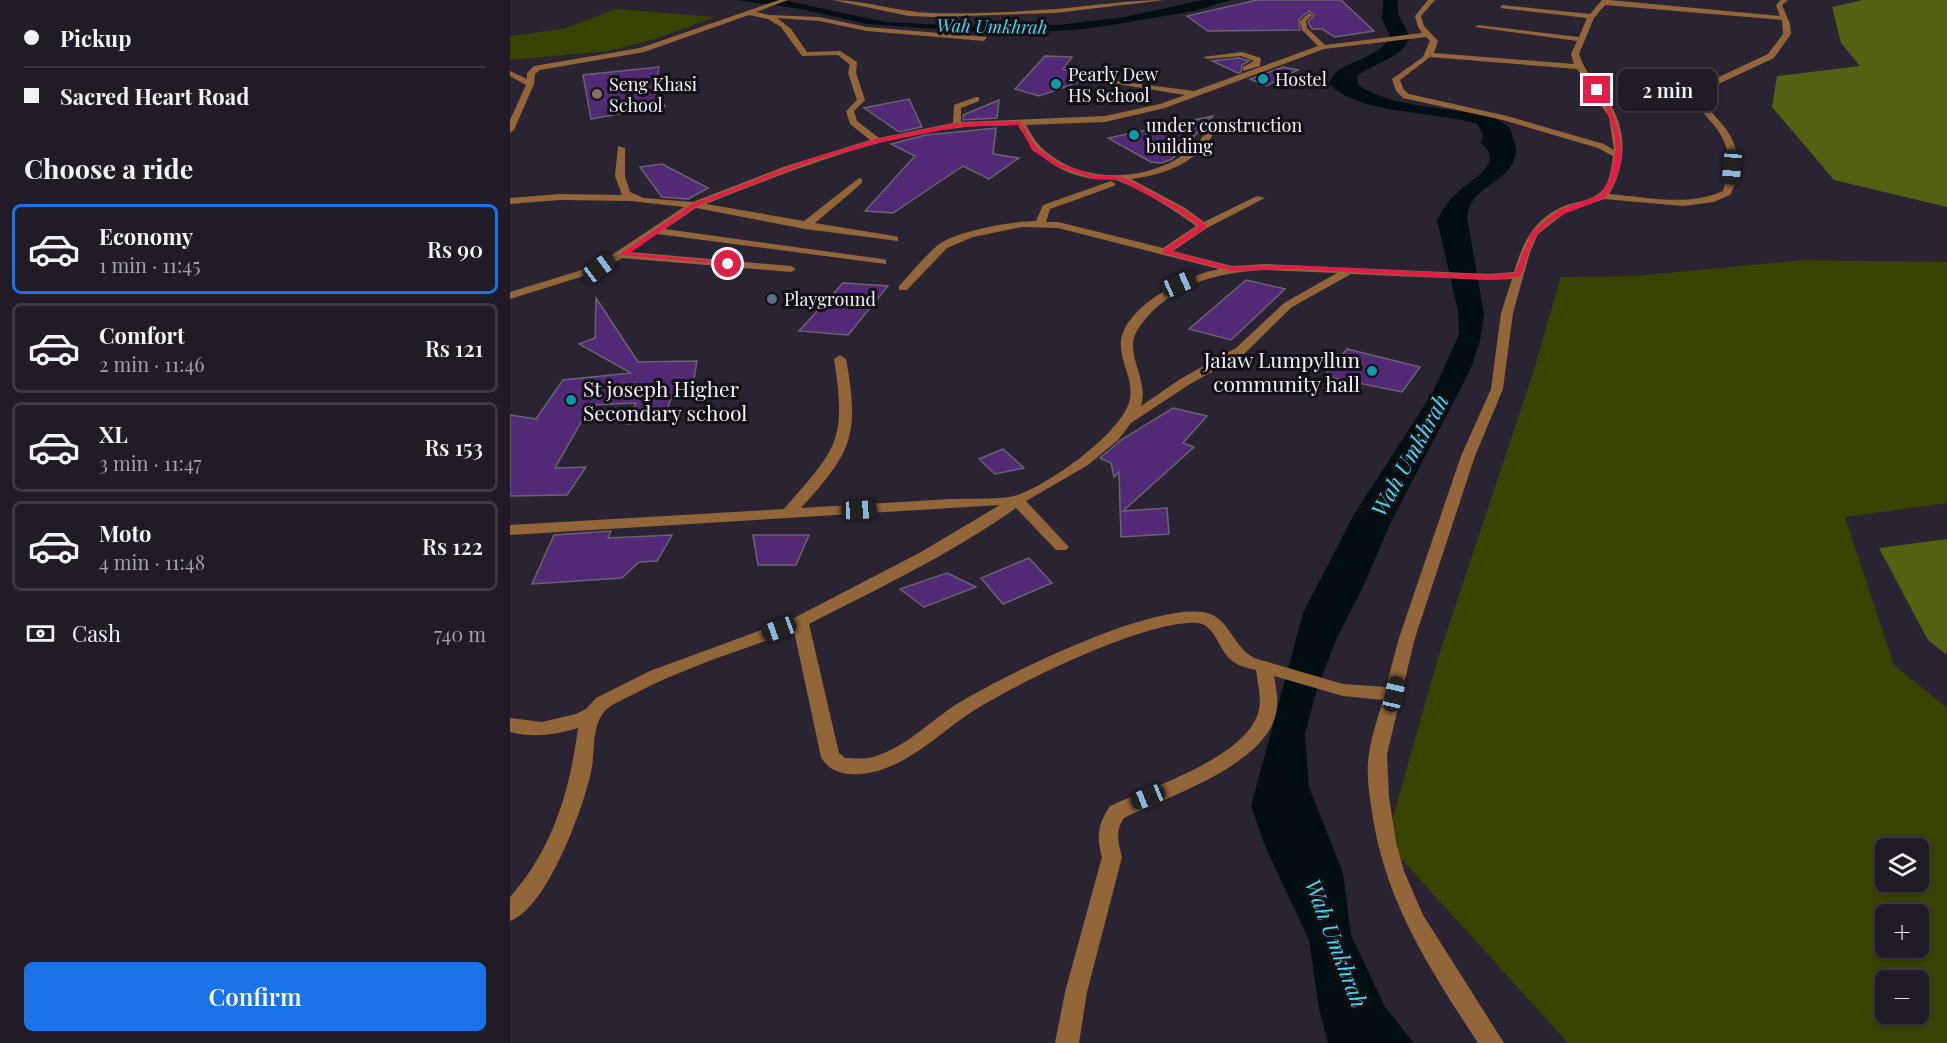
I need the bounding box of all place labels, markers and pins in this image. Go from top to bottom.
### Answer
place label: Pearly Dew HS School [1068,62,1158,107]
place label: Hostel [1275,67,1327,91]
place label: Seng Khasi School [609,72,697,117]
marker: Hostel [1256,72,1270,86]
marker: Pearly Dew HS School [1049,77,1063,91]
marker: Seng Khasi School [590,87,604,101]
place label: under construction building [1146,113,1302,158]
marker: under construction building [1127,128,1141,142]
place label: Playground [784,287,877,311]
marker: Playground [765,292,779,306]
place label: Jaiaw Lumpyllun community hall [1203,345,1360,397]
marker: Jaiaw Lumpyllun community hall [1365,364,1379,378]
place label: St joseph Higher Secondary school [583,374,747,426]
marker: St joseph Higher Secondary school [564,393,578,407]

